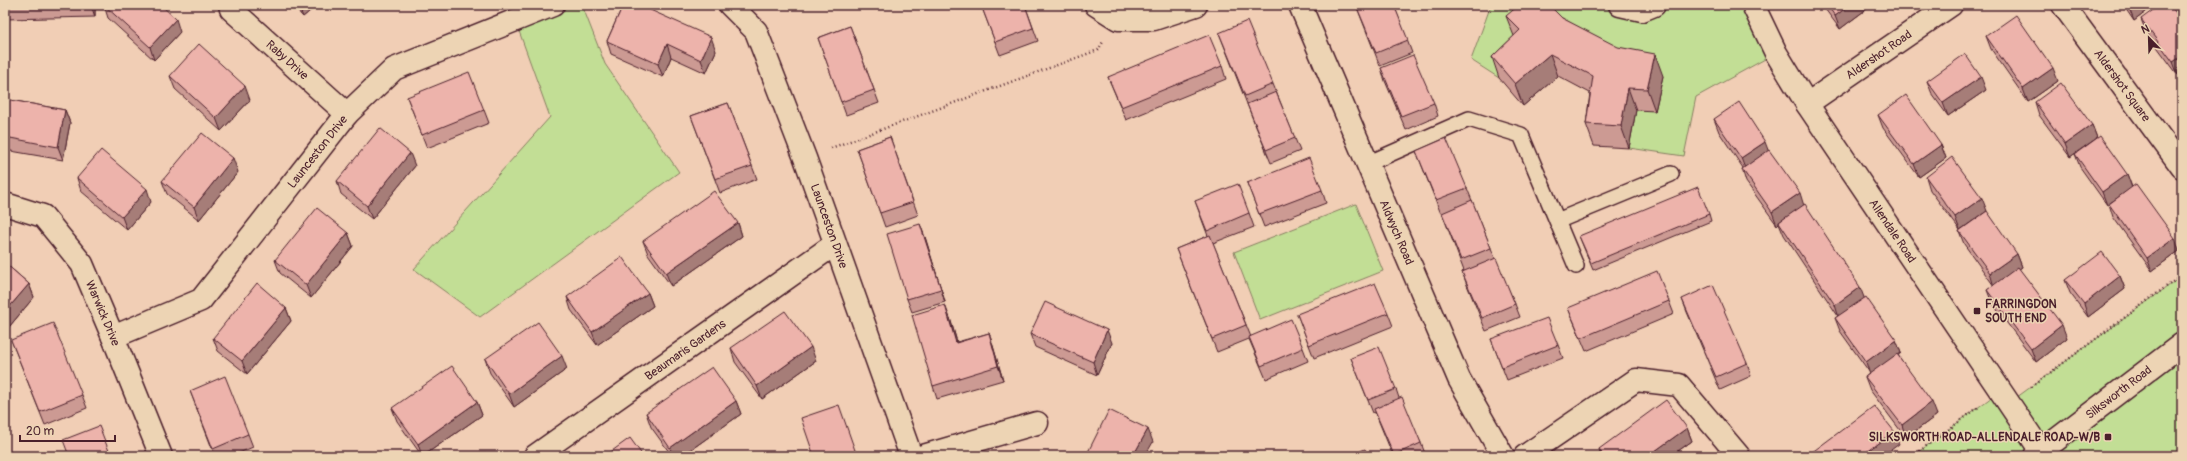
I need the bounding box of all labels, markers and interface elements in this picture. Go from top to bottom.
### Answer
north arrow [2129,18,2169,58]
text: N [2139,22,2152,37]
street label: Aldershot Road [1843,27,1915,83]
street label: Raby Drive [263,37,312,83]
street label: Aldershot Square [2091,46,2154,125]
street label: Launceston Drive [284,112,351,191]
street label: Launceston Drive [807,182,851,270]
street label: Allendale Road [1866,196,1919,266]
street label: Aldwych Road [1376,198,1417,267]
street label: Warwick Drive [82,278,123,348]
place label: FARRINGDON SOUTH END [1985,297,2057,326]
marker: FARRINGDON SOUTH END [1972,306,1982,316]
street label: Beaumaris Gardens [642,316,729,384]
street label: Silksworth Road [2082,362,2155,422]
scale bar [20,417,115,443]
text: 20 m [26,424,55,439]
place label: SILKSWORTH ROAD-ALLENDALE ROAD-W/B [1869,430,2100,445]
marker: SILKSWORTH ROAD-ALLENDALE ROAD-W/B [2103,432,2113,442]

